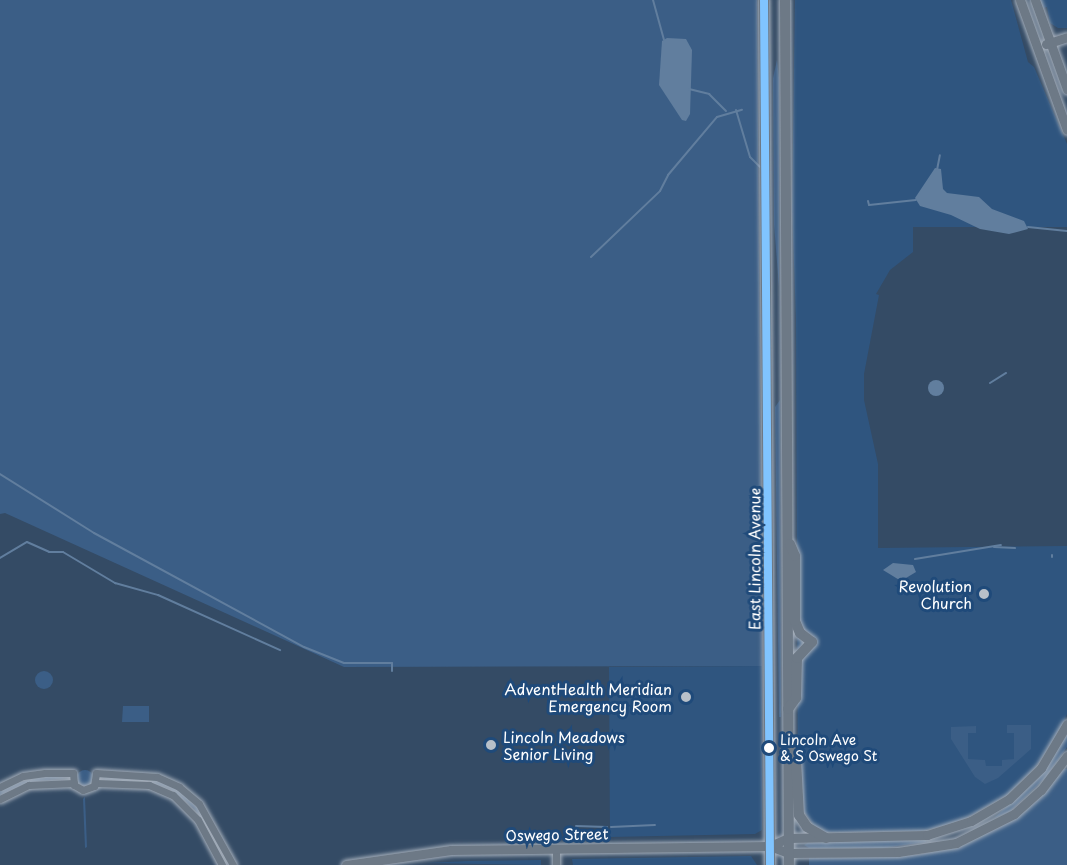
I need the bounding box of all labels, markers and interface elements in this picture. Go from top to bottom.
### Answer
street label: East Lincoln Avenue [745,488,763,630]
place label: Revolution Church [898,576,972,611]
marker: Revolution Church [977,587,991,601]
place label: AdventHealth Meridian Emergency Room [503,679,672,714]
marker: AdventHealth Meridian Emergency Room [677,688,695,706]
place label: Lincoln Meadows Senior Living [503,727,625,762]
place label: Lincoln Ave & S Oswego St [780,732,878,764]
marker: Lincoln Meadows Senior Living [484,738,498,752]
marker: Lincoln Ave & S Oswego St [763,742,775,754]
street label: Oswego Street [505,824,609,844]

